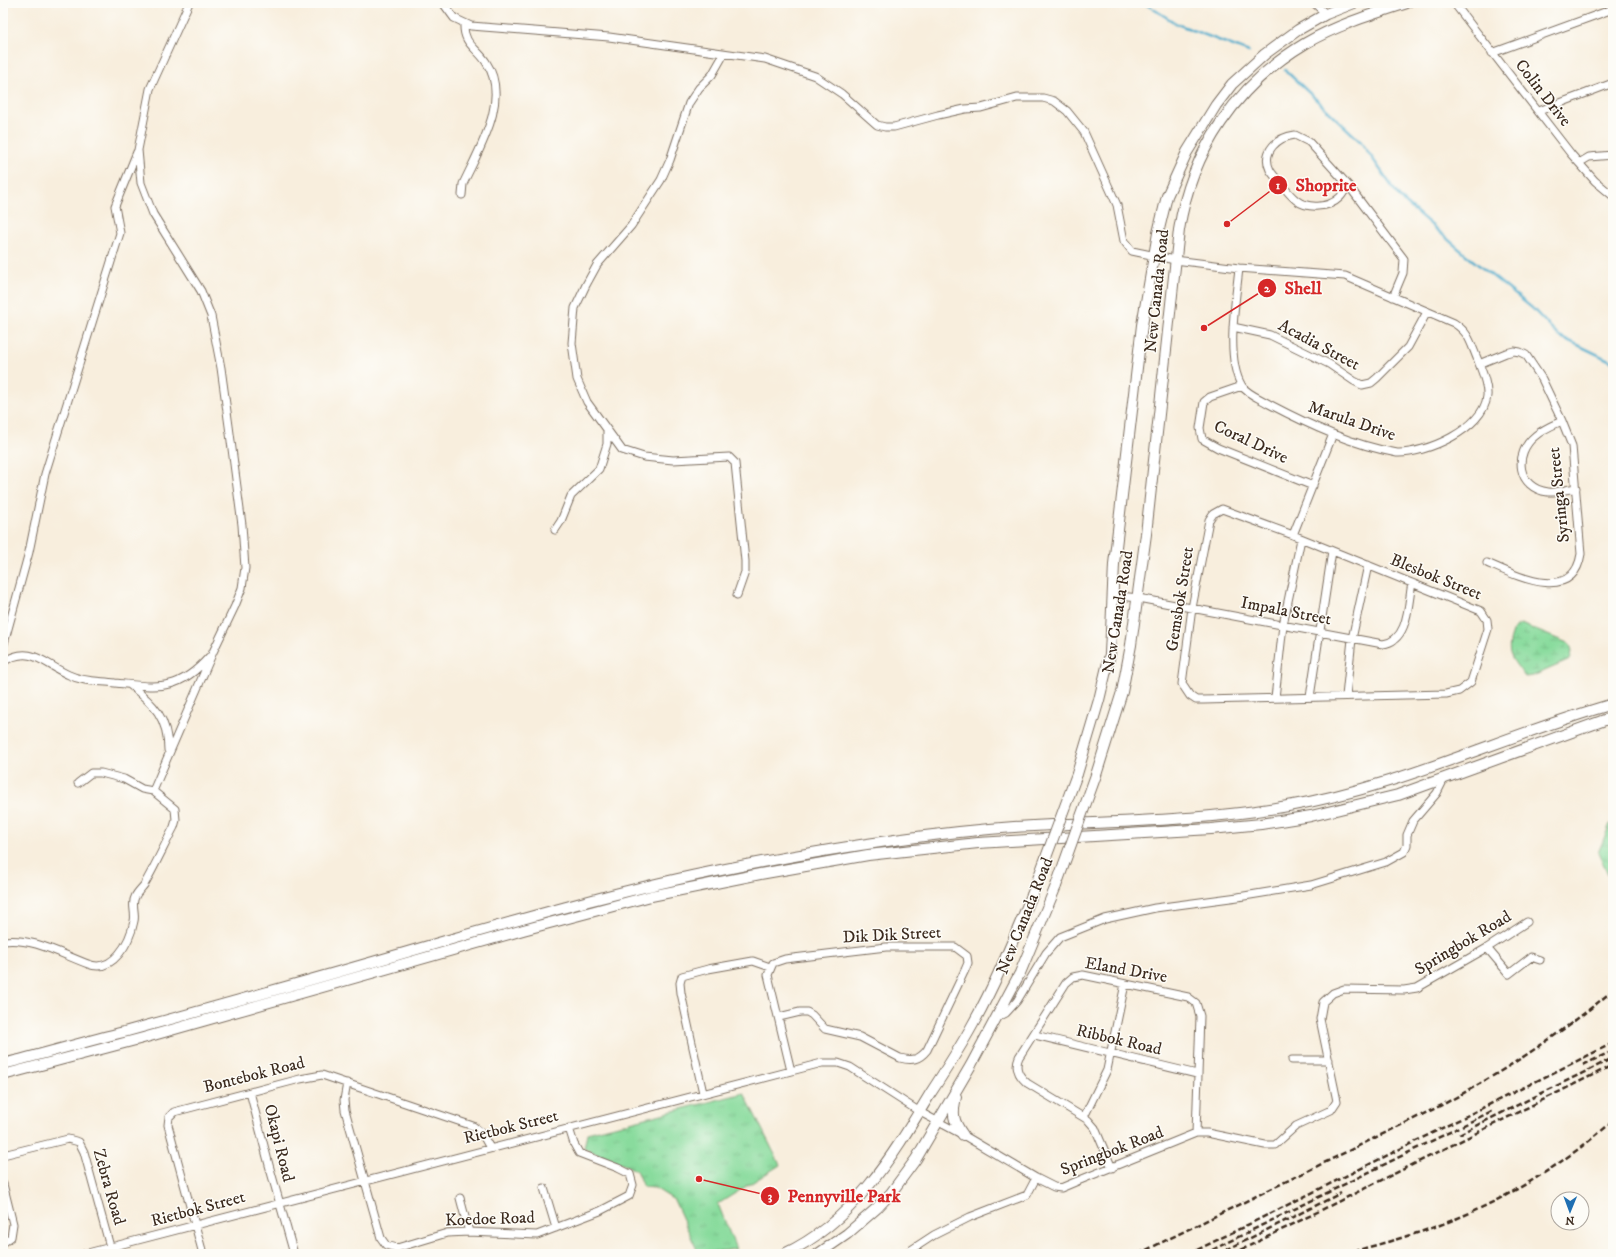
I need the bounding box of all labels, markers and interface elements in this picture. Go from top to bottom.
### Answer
street label: Colin Drive [1510,55,1576,131]
callout: Shoprite [1268,170,1365,200]
text: Shoprite [1295,175,1357,197]
text: 1 [1276,178,1281,193]
street label: New Canada Road [1140,228,1174,354]
callout: Shell [1257,273,1330,303]
text: Shell [1284,278,1322,300]
text: 2 [1264,281,1271,296]
street label: Acadia Street [1274,314,1364,376]
street label: Marula Drive [1305,396,1399,446]
street label: Coral Drive [1210,415,1292,469]
street label: Syringa Street [1543,446,1575,544]
street label: Gemsbok Street [1161,544,1199,653]
street label: New Canada Road [1097,548,1139,675]
street label: Blesbok Street [1387,549,1486,606]
street label: Impala Street [1239,591,1334,631]
street label: New Canada Road [992,854,1059,978]
street label: Springbok Road [1411,905,1516,980]
street label: Dik Dik Street [842,921,942,949]
street label: Eland Drive [1083,952,1169,988]
street label: Ribbok Road [1074,1019,1164,1061]
street label: Bontebok Road [201,1052,307,1098]
street label: Okapi Road [259,1102,299,1185]
street label: Rietbok Street [461,1105,561,1149]
street label: Springbok Road [1057,1121,1167,1181]
street label: Zebra Road [88,1146,130,1228]
callout: Pennyville Park [760,1181,909,1211]
street label: Rietbok Street [148,1186,248,1232]
text: Pennyville Park [787,1186,902,1208]
text: 3 [768,1189,773,1204]
north arrow [1550,1191,1590,1231]
street label: Koedoe Road [445,1206,536,1232]
text: N [1565,1213,1574,1227]

